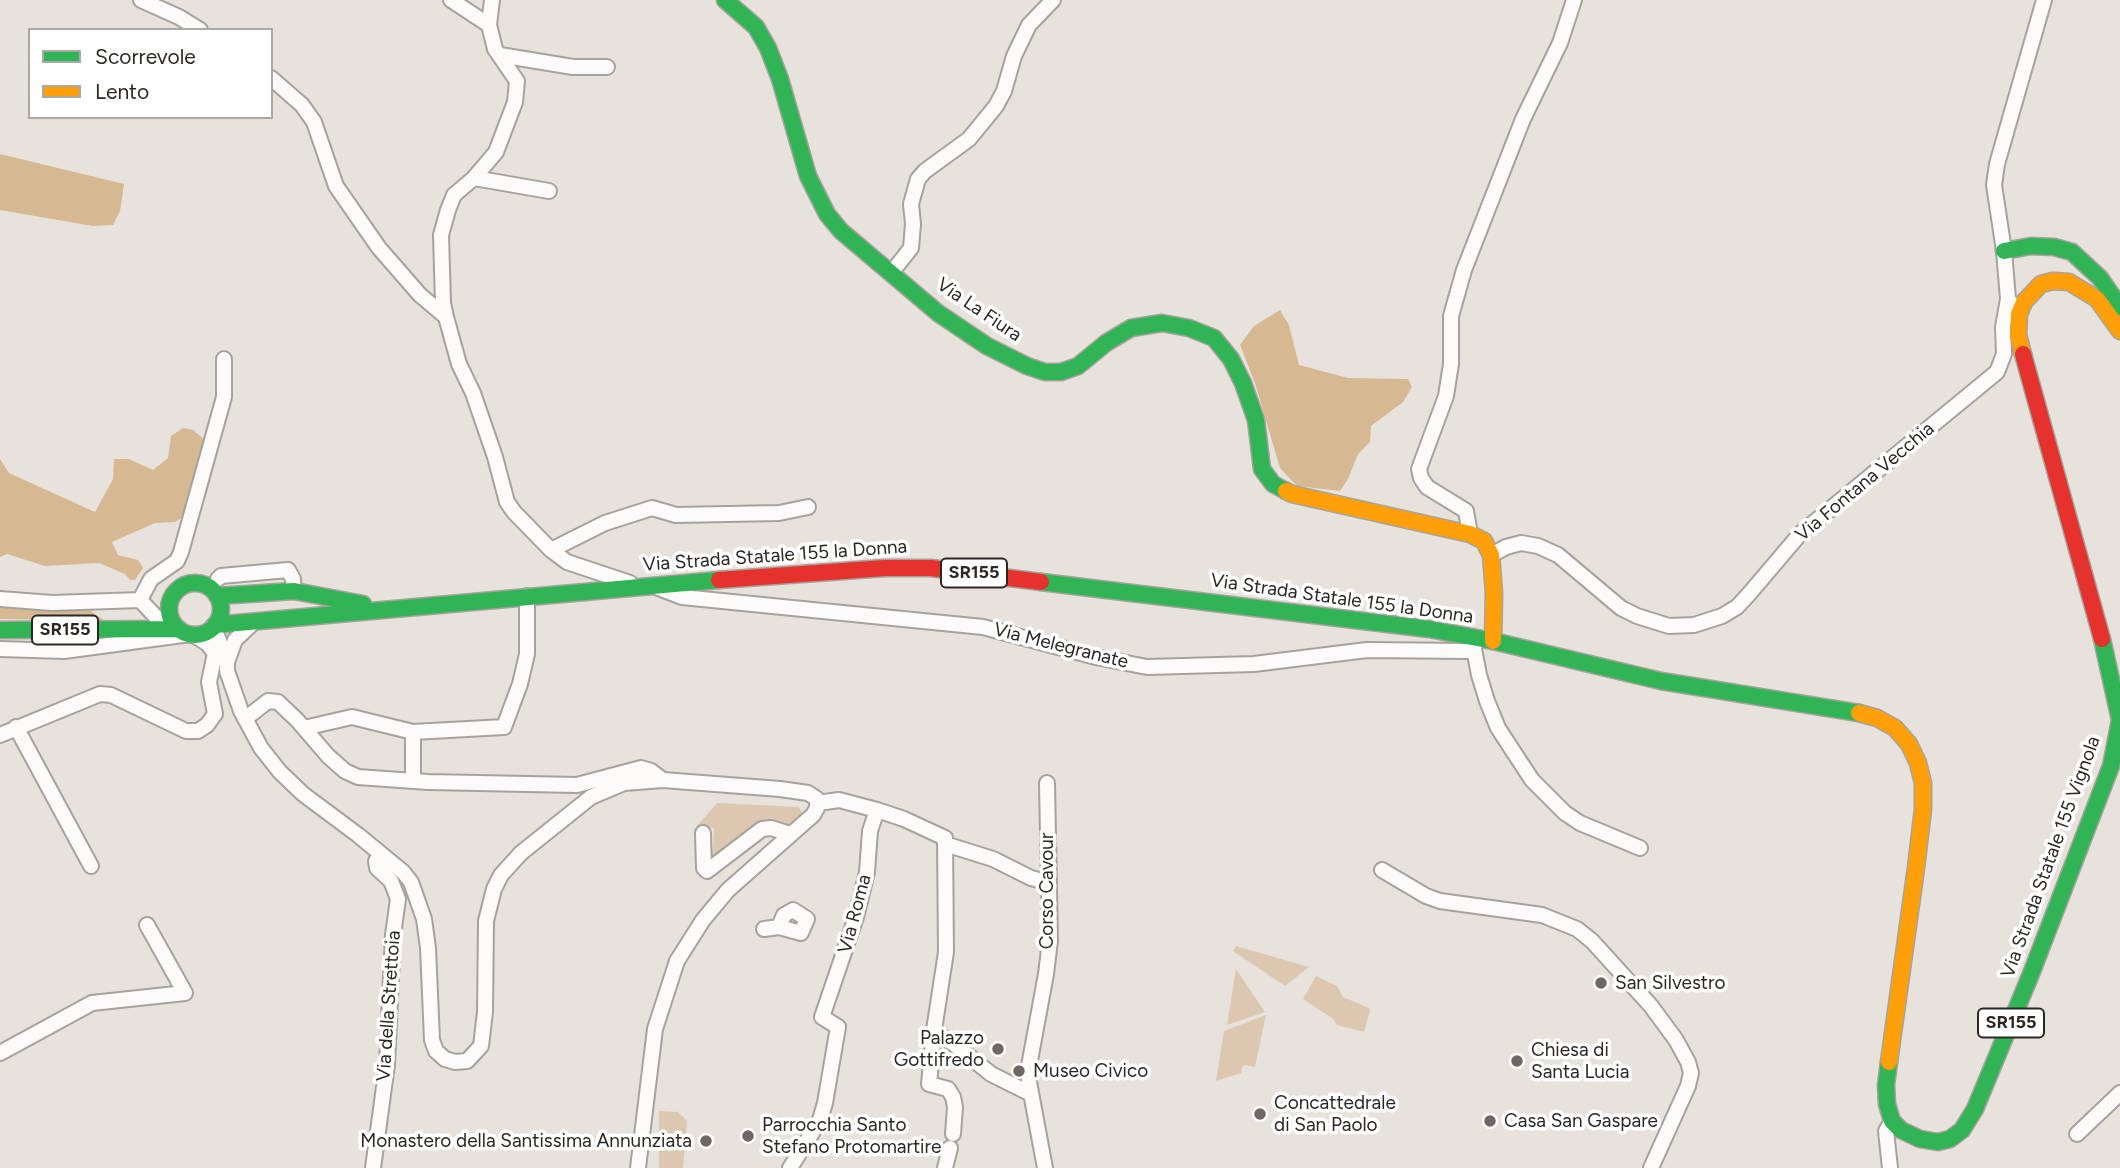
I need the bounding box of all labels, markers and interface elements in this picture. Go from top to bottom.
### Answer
legend [28,28,273,119]
text: Scorrevole [95,44,196,69]
text: Lento [95,79,149,104]
street label: Via La Fiura [932,273,1026,347]
street label: Via Fontana Vecchia [1791,417,1939,547]
street label: Via Strada Statale 155 la Donna [642,535,908,577]
road number: SR155 [941,558,1007,588]
street label: Via Strada Statale 155 la Donna [1209,569,1475,629]
road number: SR155 [32,616,98,644]
street label: Via Melegranate [991,618,1131,674]
street label: Via Strada Statale 155 Vignola [1997,733,2105,981]
street label: Corso Cavour [1036,833,1058,949]
street label: Via Roma [834,872,876,956]
street label: Via della Strettoia [372,930,406,1082]
place label: San Silvestro [1615,972,1725,994]
marker: San Silvestro [1593,975,1609,991]
road number: SR155 [1978,1008,2044,1038]
place label: Palazzo Gottifredo [894,1027,984,1071]
place label: Chiesa di Santa Lucia [1531,1039,1629,1083]
marker: Palazzo Gottifredo [990,1041,1006,1057]
marker: Chiesa di Santa Lucia [1509,1053,1525,1069]
place label: Museo Civico [1033,1060,1148,1082]
marker: Museo Civico [1011,1063,1027,1079]
place label: Concattedrale di San Paolo [1274,1092,1396,1136]
marker: Concattedrale di San Paolo [1252,1106,1268,1122]
place label: Casa San Gaspare [1504,1110,1658,1132]
marker: Casa San Gaspare [1482,1113,1498,1129]
place label: Parrocchia Santo Stefano Protomartire [762,1114,941,1158]
marker: Parrocchia Santo Stefano Protomartire [740,1128,756,1144]
place label: Monastero della Santissima Annunziata [360,1130,692,1152]
marker: Monastero della Santissima Annunziata [698,1133,714,1149]

